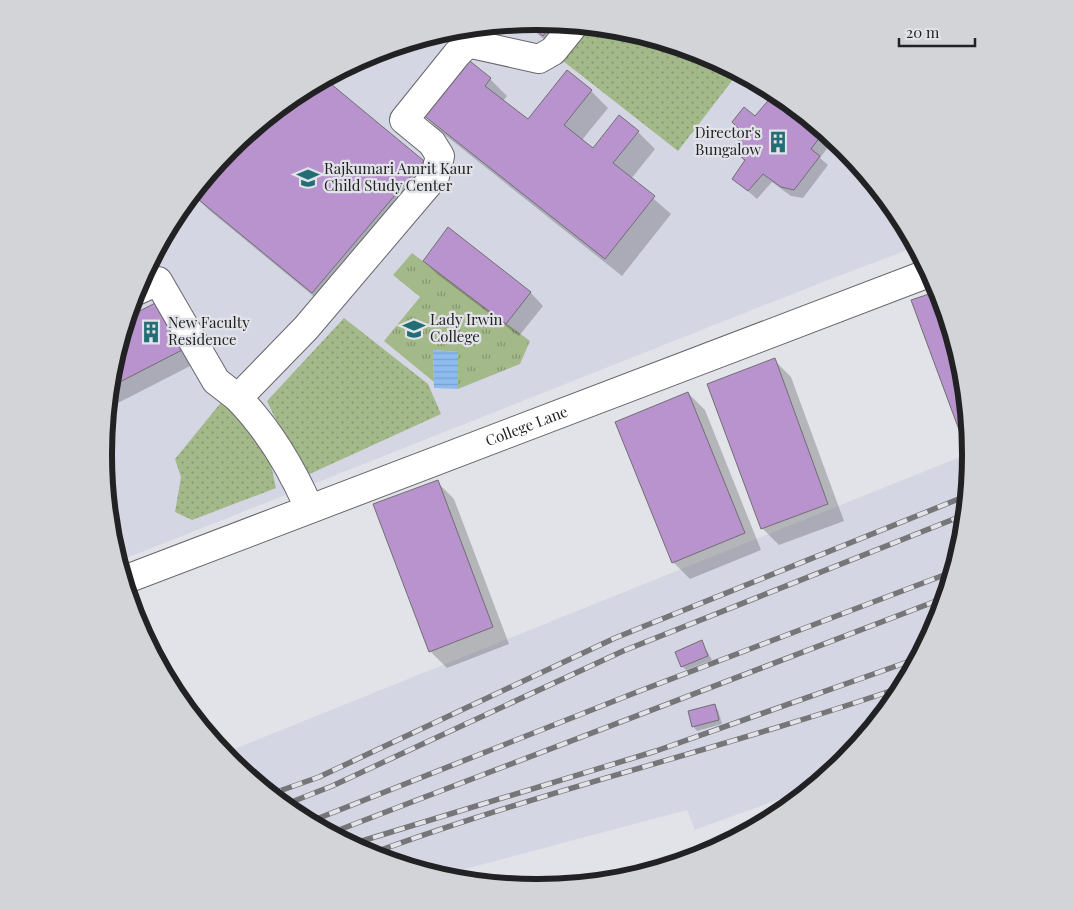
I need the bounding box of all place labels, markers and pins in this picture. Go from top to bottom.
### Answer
place label: Director's Bungalow [695,122,761,159]
building icon: Director's Bungalow [765,129,791,155]
place label: Rajkumari Amrit Kaur Child Study Center [324,158,473,195]
school or university icon: Rajkumari Amrit Kaur Child Study Center [295,165,321,191]
place label: Lady Irwin College [430,309,503,346]
place label: New Faculty Residence [168,312,250,349]
school or university icon: Lady Irwin College [401,316,427,342]
building icon: New Faculty Residence [138,319,164,345]

